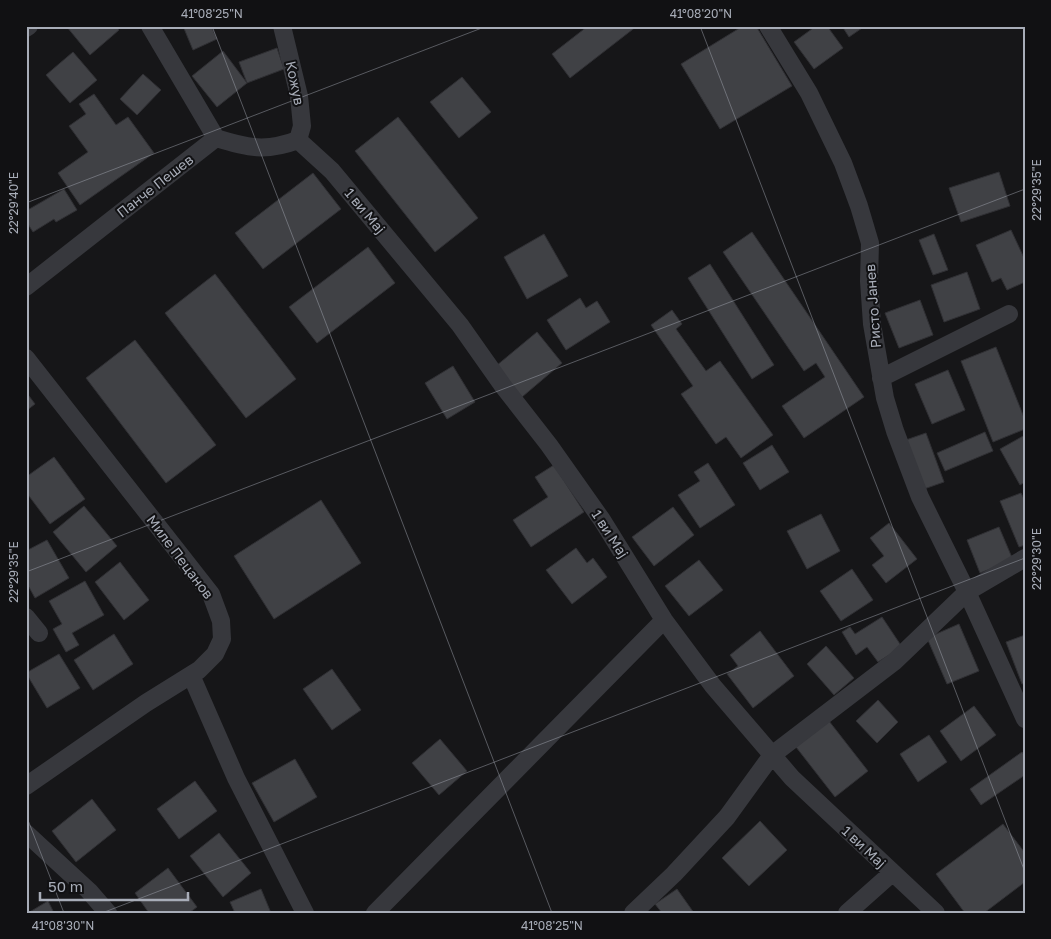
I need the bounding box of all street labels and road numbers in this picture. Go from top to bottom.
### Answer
street label: Кожув [283,59,308,107]
street label: Панче Пешев [113,150,196,221]
street label: 1 ви Мај [342,185,389,237]
street label: Ристо Јанев [861,263,884,349]
street label: 1 ви Мај [589,506,632,561]
street label: Миле Пецанов [143,511,218,602]
street label: 1 ви Мај [839,822,890,871]

